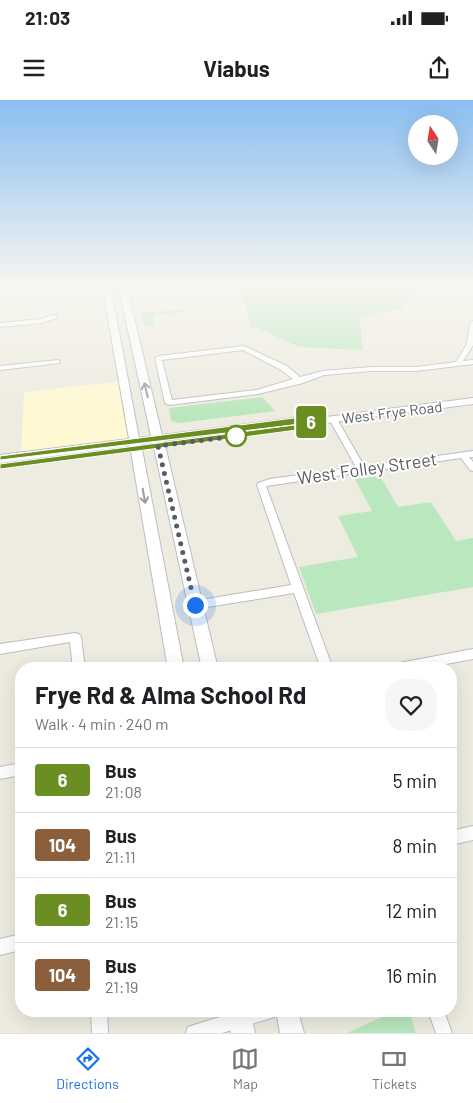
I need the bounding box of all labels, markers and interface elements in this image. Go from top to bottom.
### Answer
text: 21:03 [25,6,70,29]
icon: menu [20,54,48,82]
icon: share [425,54,453,82]
text: Viabus [203,55,270,81]
north arrow [408,115,458,165]
map controls [408,115,458,165]
one-way arrow [141,383,150,399]
street label: West Frye Road [341,397,443,427]
line badge: 6 [295,406,327,438]
text: 6 [306,411,316,433]
unlabelled marker [225,425,247,447]
street label: West Folley Street [296,447,438,489]
one-way arrow [140,488,150,504]
your location [183,593,208,618]
button: heart [385,679,437,731]
text: Frye Rd & Alma School Rd [35,680,306,709]
text: Walk · 4 min · 240 m [35,714,169,733]
text: Bus [105,759,137,782]
text: 6 [58,769,67,791]
text: 5 min [393,769,437,792]
text: 21:08 [105,782,142,801]
text: Bus [105,824,137,847]
text: 104 [49,834,76,856]
text: 8 min [393,834,437,857]
text: 21:11 [105,847,136,866]
text: Bus [105,889,137,912]
text: 6 [58,899,67,921]
text: 12 min [386,899,437,922]
text: 21:15 [105,912,138,931]
text: Bus [105,954,137,977]
text: 104 [49,964,76,986]
text: 16 min [386,964,437,987]
text: 21:19 [105,977,138,996]
tab: Directions [56,1045,119,1092]
tab: Map [231,1045,259,1092]
tab: Tickets [372,1045,417,1092]

